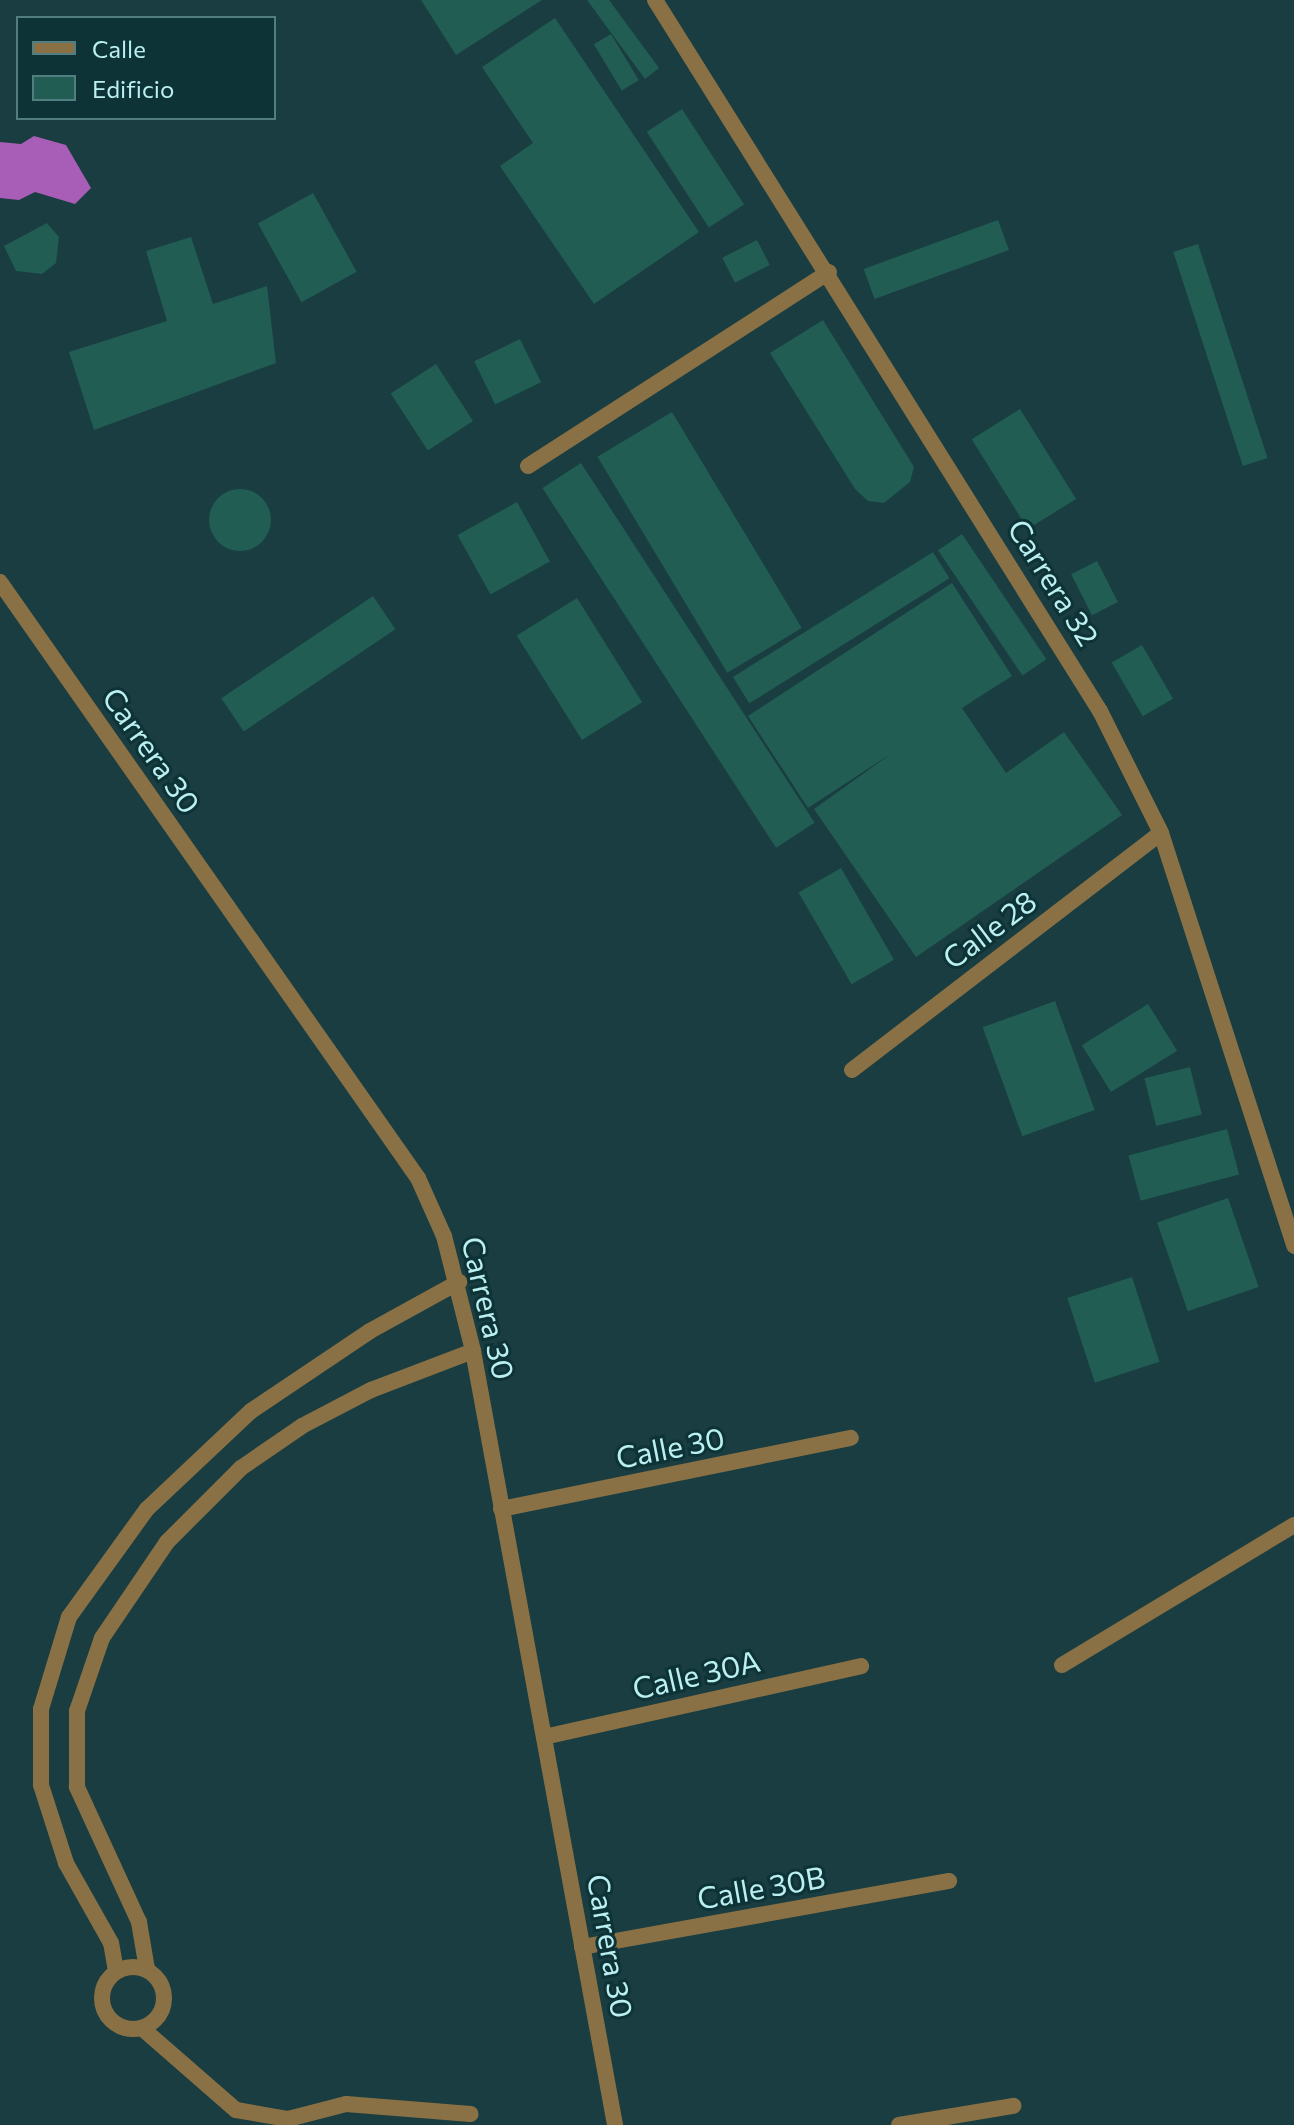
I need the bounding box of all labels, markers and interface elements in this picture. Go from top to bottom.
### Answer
legend [16,16,276,120]
text: Calle [92,34,146,63]
text: Edificio [92,74,174,103]
street label: Carrera 32 [1001,512,1107,652]
street label: Carrera 30 [96,680,208,820]
street label: Calle 28 [935,882,1043,976]
street label: Carrera 30 [455,1233,523,1383]
street label: Calle 30 [613,1419,727,1475]
street label: Calle 30A [629,1642,763,1706]
street label: Calle 30B [694,1858,828,1916]
street label: Carrera 30 [581,1871,641,2021]

